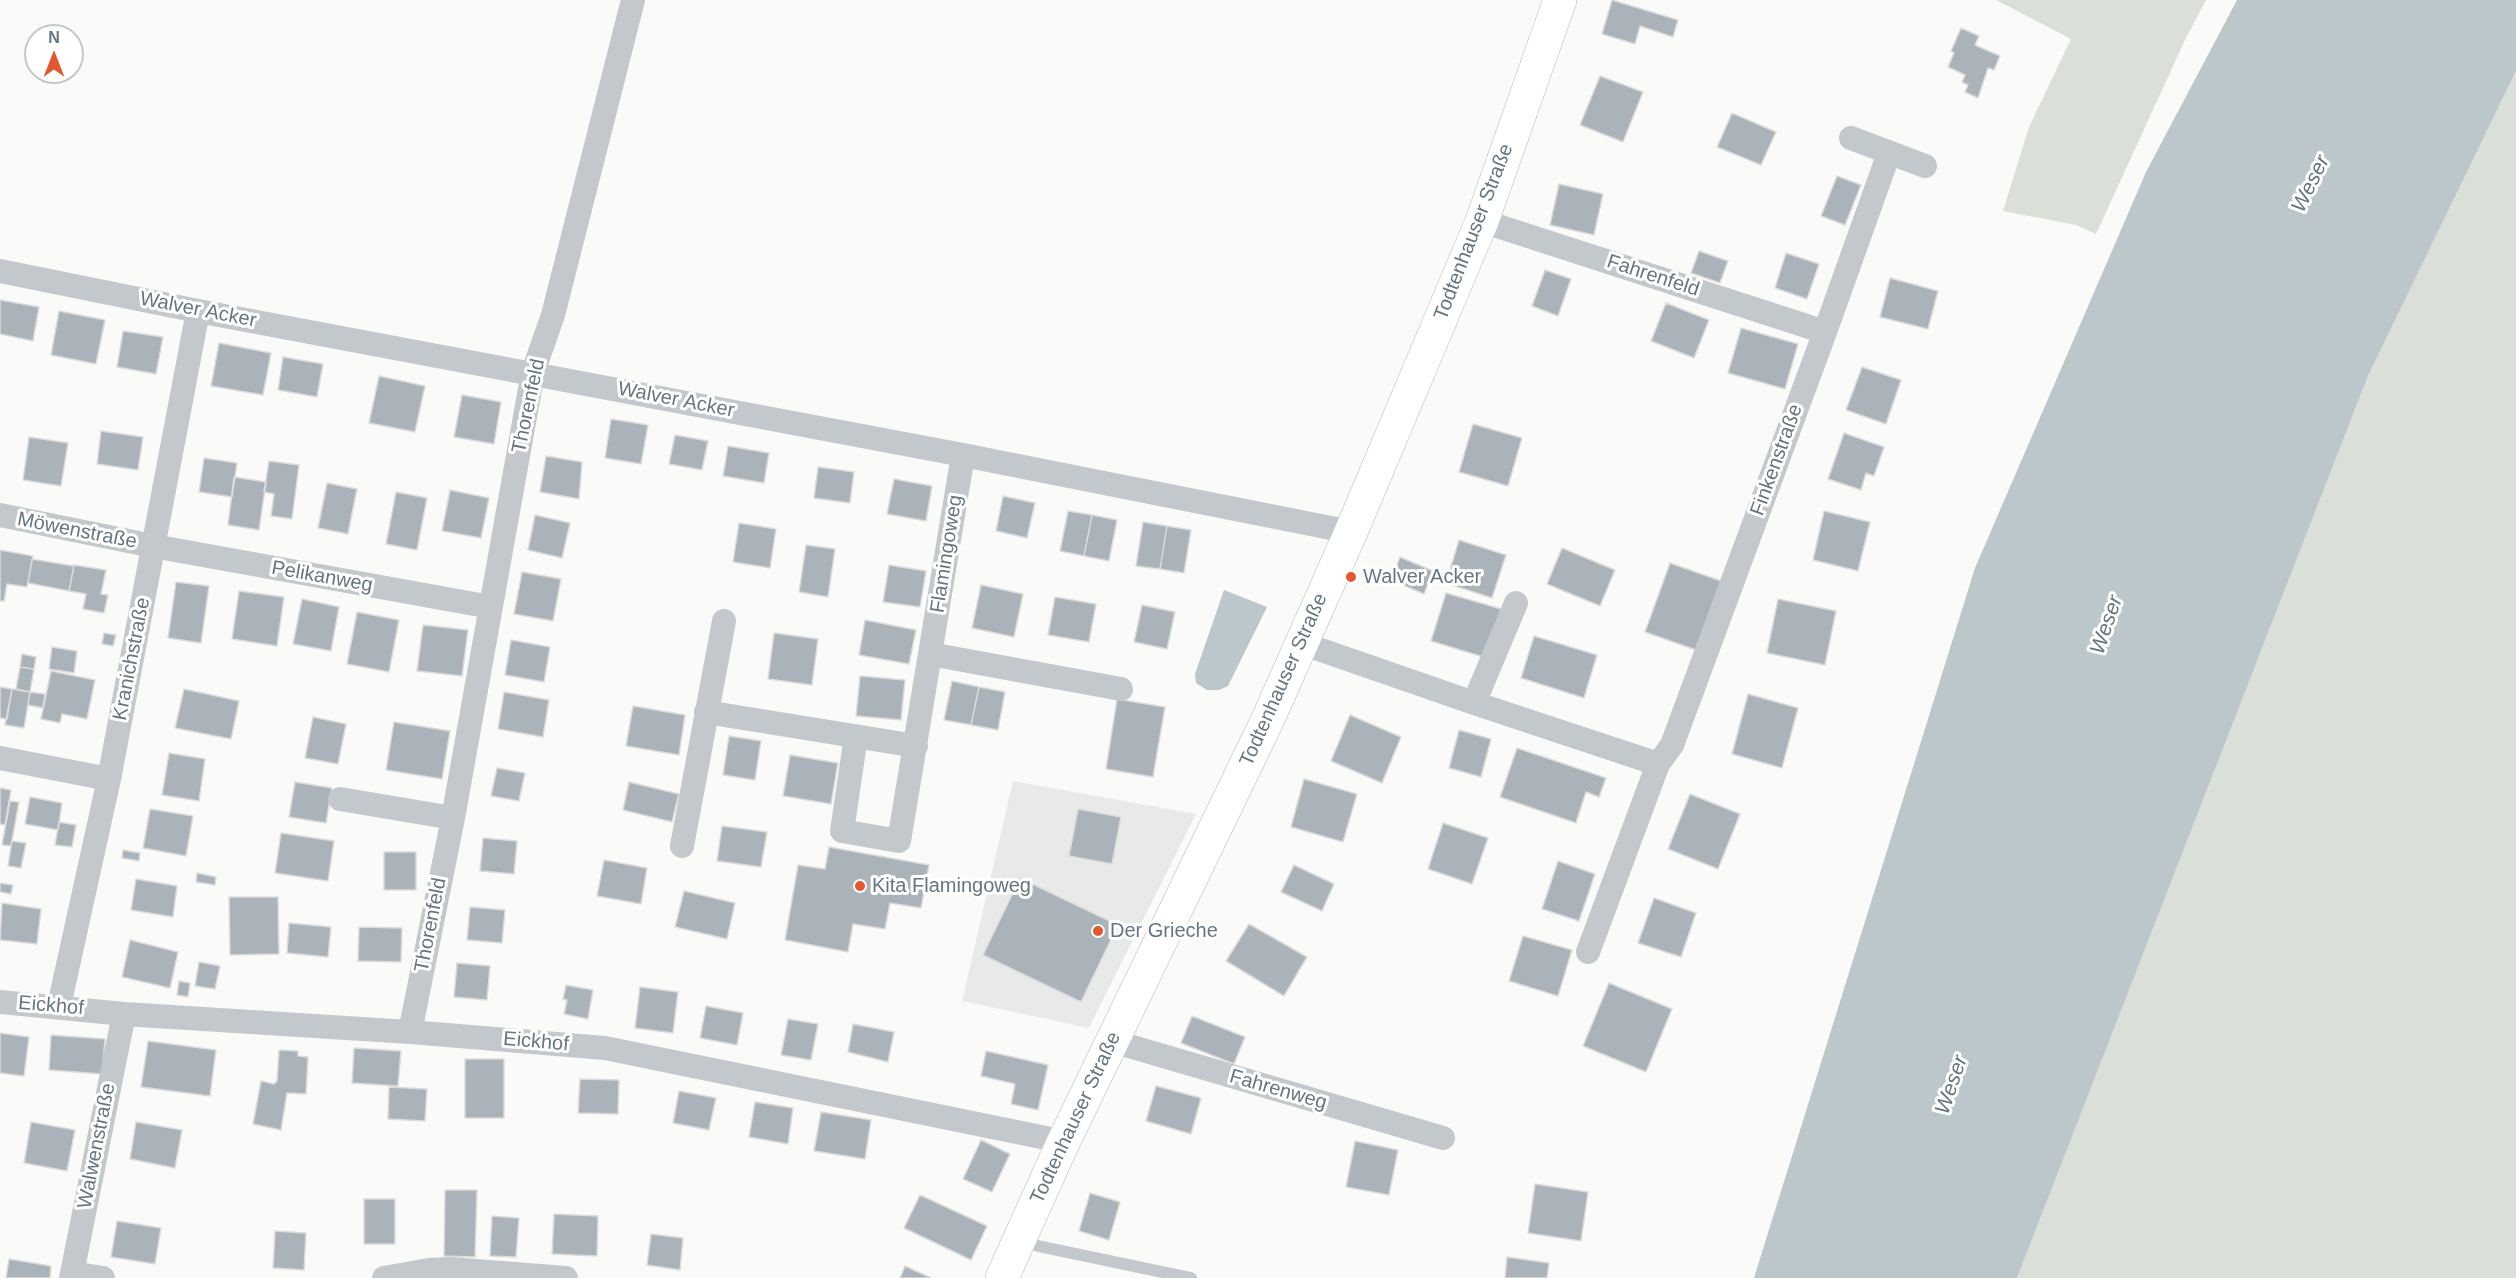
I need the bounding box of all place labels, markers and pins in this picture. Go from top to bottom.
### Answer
place label: Walver Acker [1363,565,1481,589]
marker: Walver Acker [1344,570,1358,584]
place label: Kita Flamingoweg [872,874,1031,898]
marker: Kita Flamingoweg [853,879,867,893]
place label: Der Grieche [1110,919,1218,943]
marker: Der Grieche [1091,924,1105,938]

